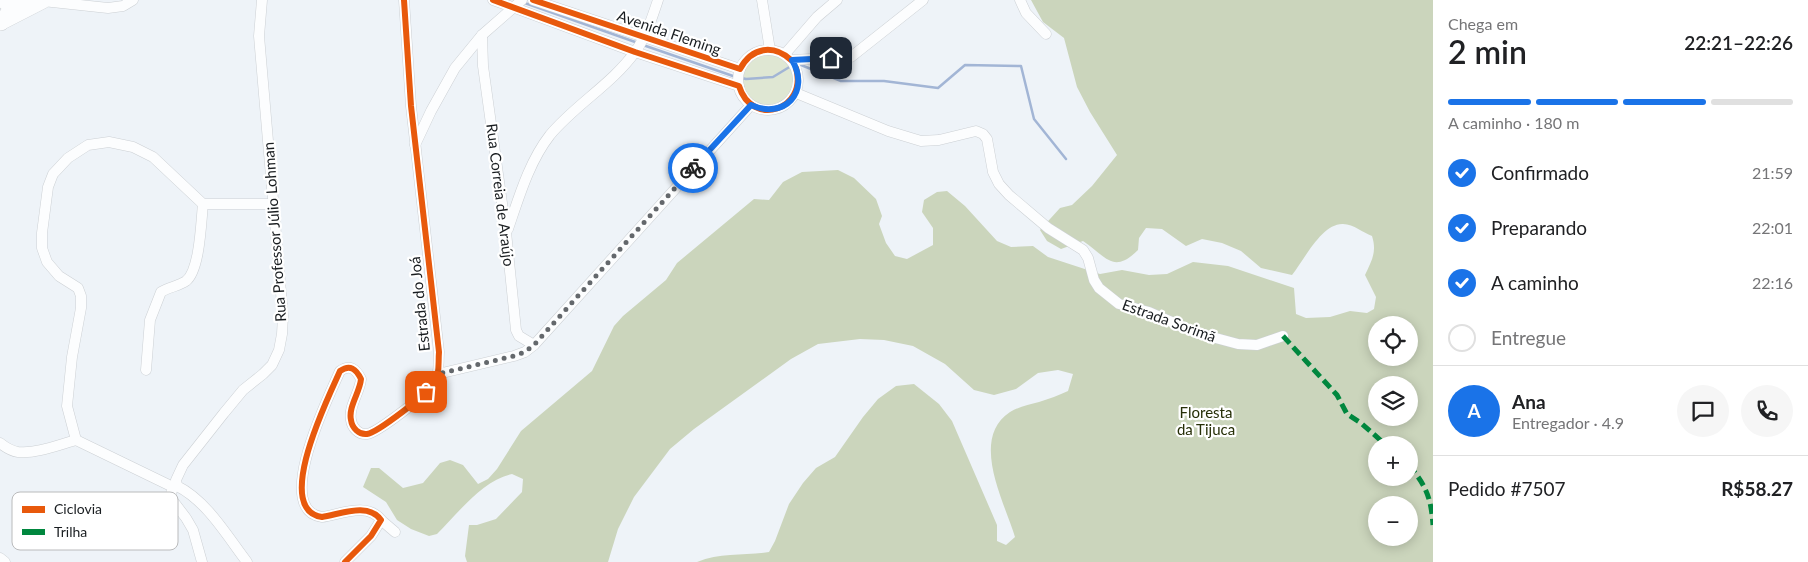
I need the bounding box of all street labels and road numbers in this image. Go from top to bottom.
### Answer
street label: Avenida Fleming [615,6,724,58]
street label: Rua Correia de Araújo [483,123,519,267]
street label: Rua Professor Júlio Lohman [259,142,289,323]
street label: Estrada do Joá [405,256,433,352]
street label: Estrada Sorimã [1120,295,1219,345]

